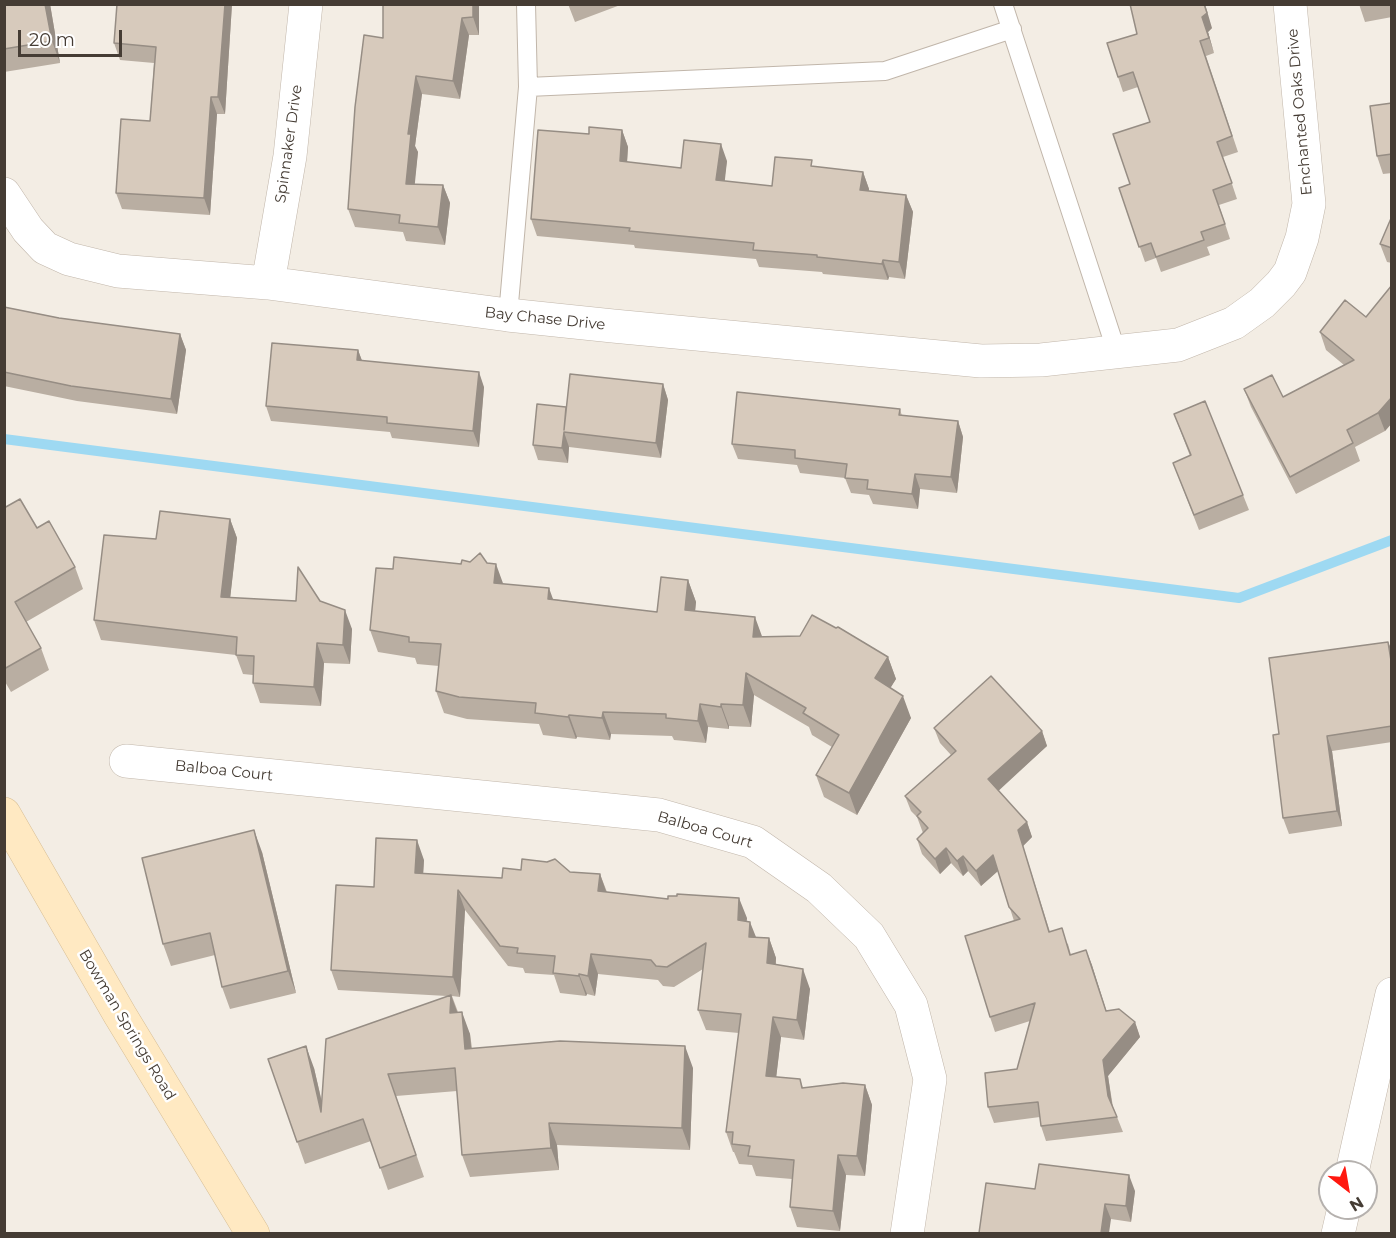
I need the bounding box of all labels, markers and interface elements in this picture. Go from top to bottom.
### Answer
scale bar [21,18,124,56]
street label: Enchanted Oaks Drive [1284,28,1316,196]
text: 20 m [29,29,75,51]
street label: Spinnaker Drive [272,84,306,204]
street label: Bay Chase Drive [484,304,606,334]
street label: Balboa Court [174,757,274,785]
street label: Balboa Court [655,808,755,852]
street label: Bowman Springs Road [75,946,179,1104]
north arrow [1318,1160,1378,1220]
text: N [1346,1193,1367,1216]

